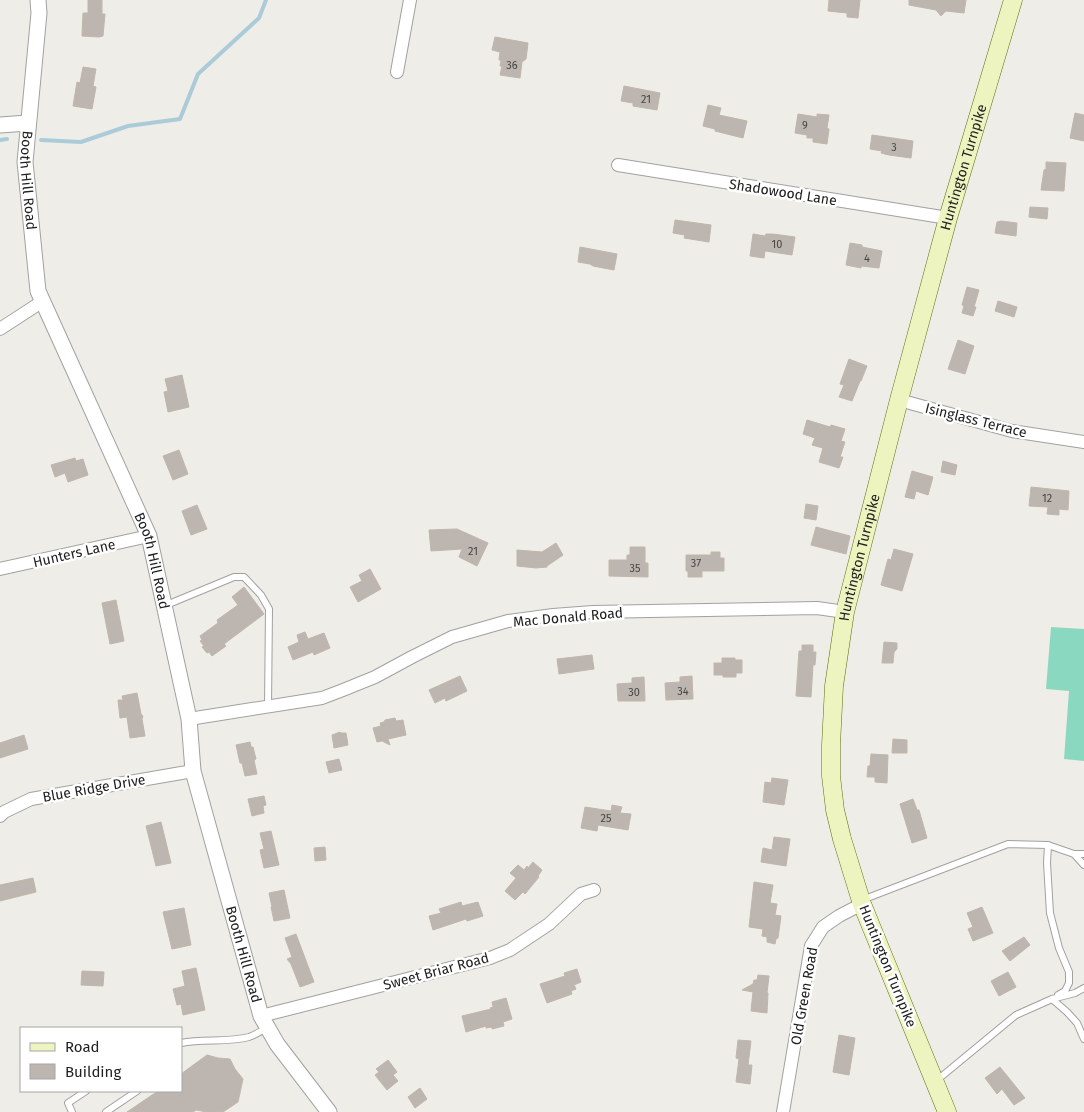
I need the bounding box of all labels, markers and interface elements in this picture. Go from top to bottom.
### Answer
house number: 36 [506,59,518,72]
house number: 21 [641,93,651,106]
street label: Huntington Turnpike [937,102,990,232]
house number: 9 [802,119,808,132]
street label: Booth Hill Road [16,130,40,231]
house number: 3 [891,141,897,154]
street label: Shadowood Lane [728,176,838,209]
house number: 10 [772,238,782,251]
house number: 4 [864,252,870,265]
street label: Isinglass Terrace [923,400,1029,441]
street label: Huntington Turnpike [836,492,884,622]
house number: 12 [1042,492,1052,505]
street label: Booth Hill Road [130,510,173,611]
street label: Hunters Lane [31,536,117,571]
house number: 21 [468,545,478,558]
house number: 37 [691,557,701,570]
house number: 35 [630,562,641,575]
street label: Mac Donald Road [512,604,624,631]
house number: 34 [677,685,689,698]
house number: 30 [628,686,640,699]
street label: Blue Ridge Drive [41,771,147,806]
house number: 25 [601,812,612,825]
street label: Huntington Turnpike [855,902,920,1030]
street label: Booth Hill Road [222,904,265,1005]
street label: Old Green Road [788,946,821,1046]
street label: Sweet Briar Road [381,949,491,994]
legend [20,1027,182,1092]
text: Road [65,1038,100,1056]
text: Building [65,1063,121,1081]

